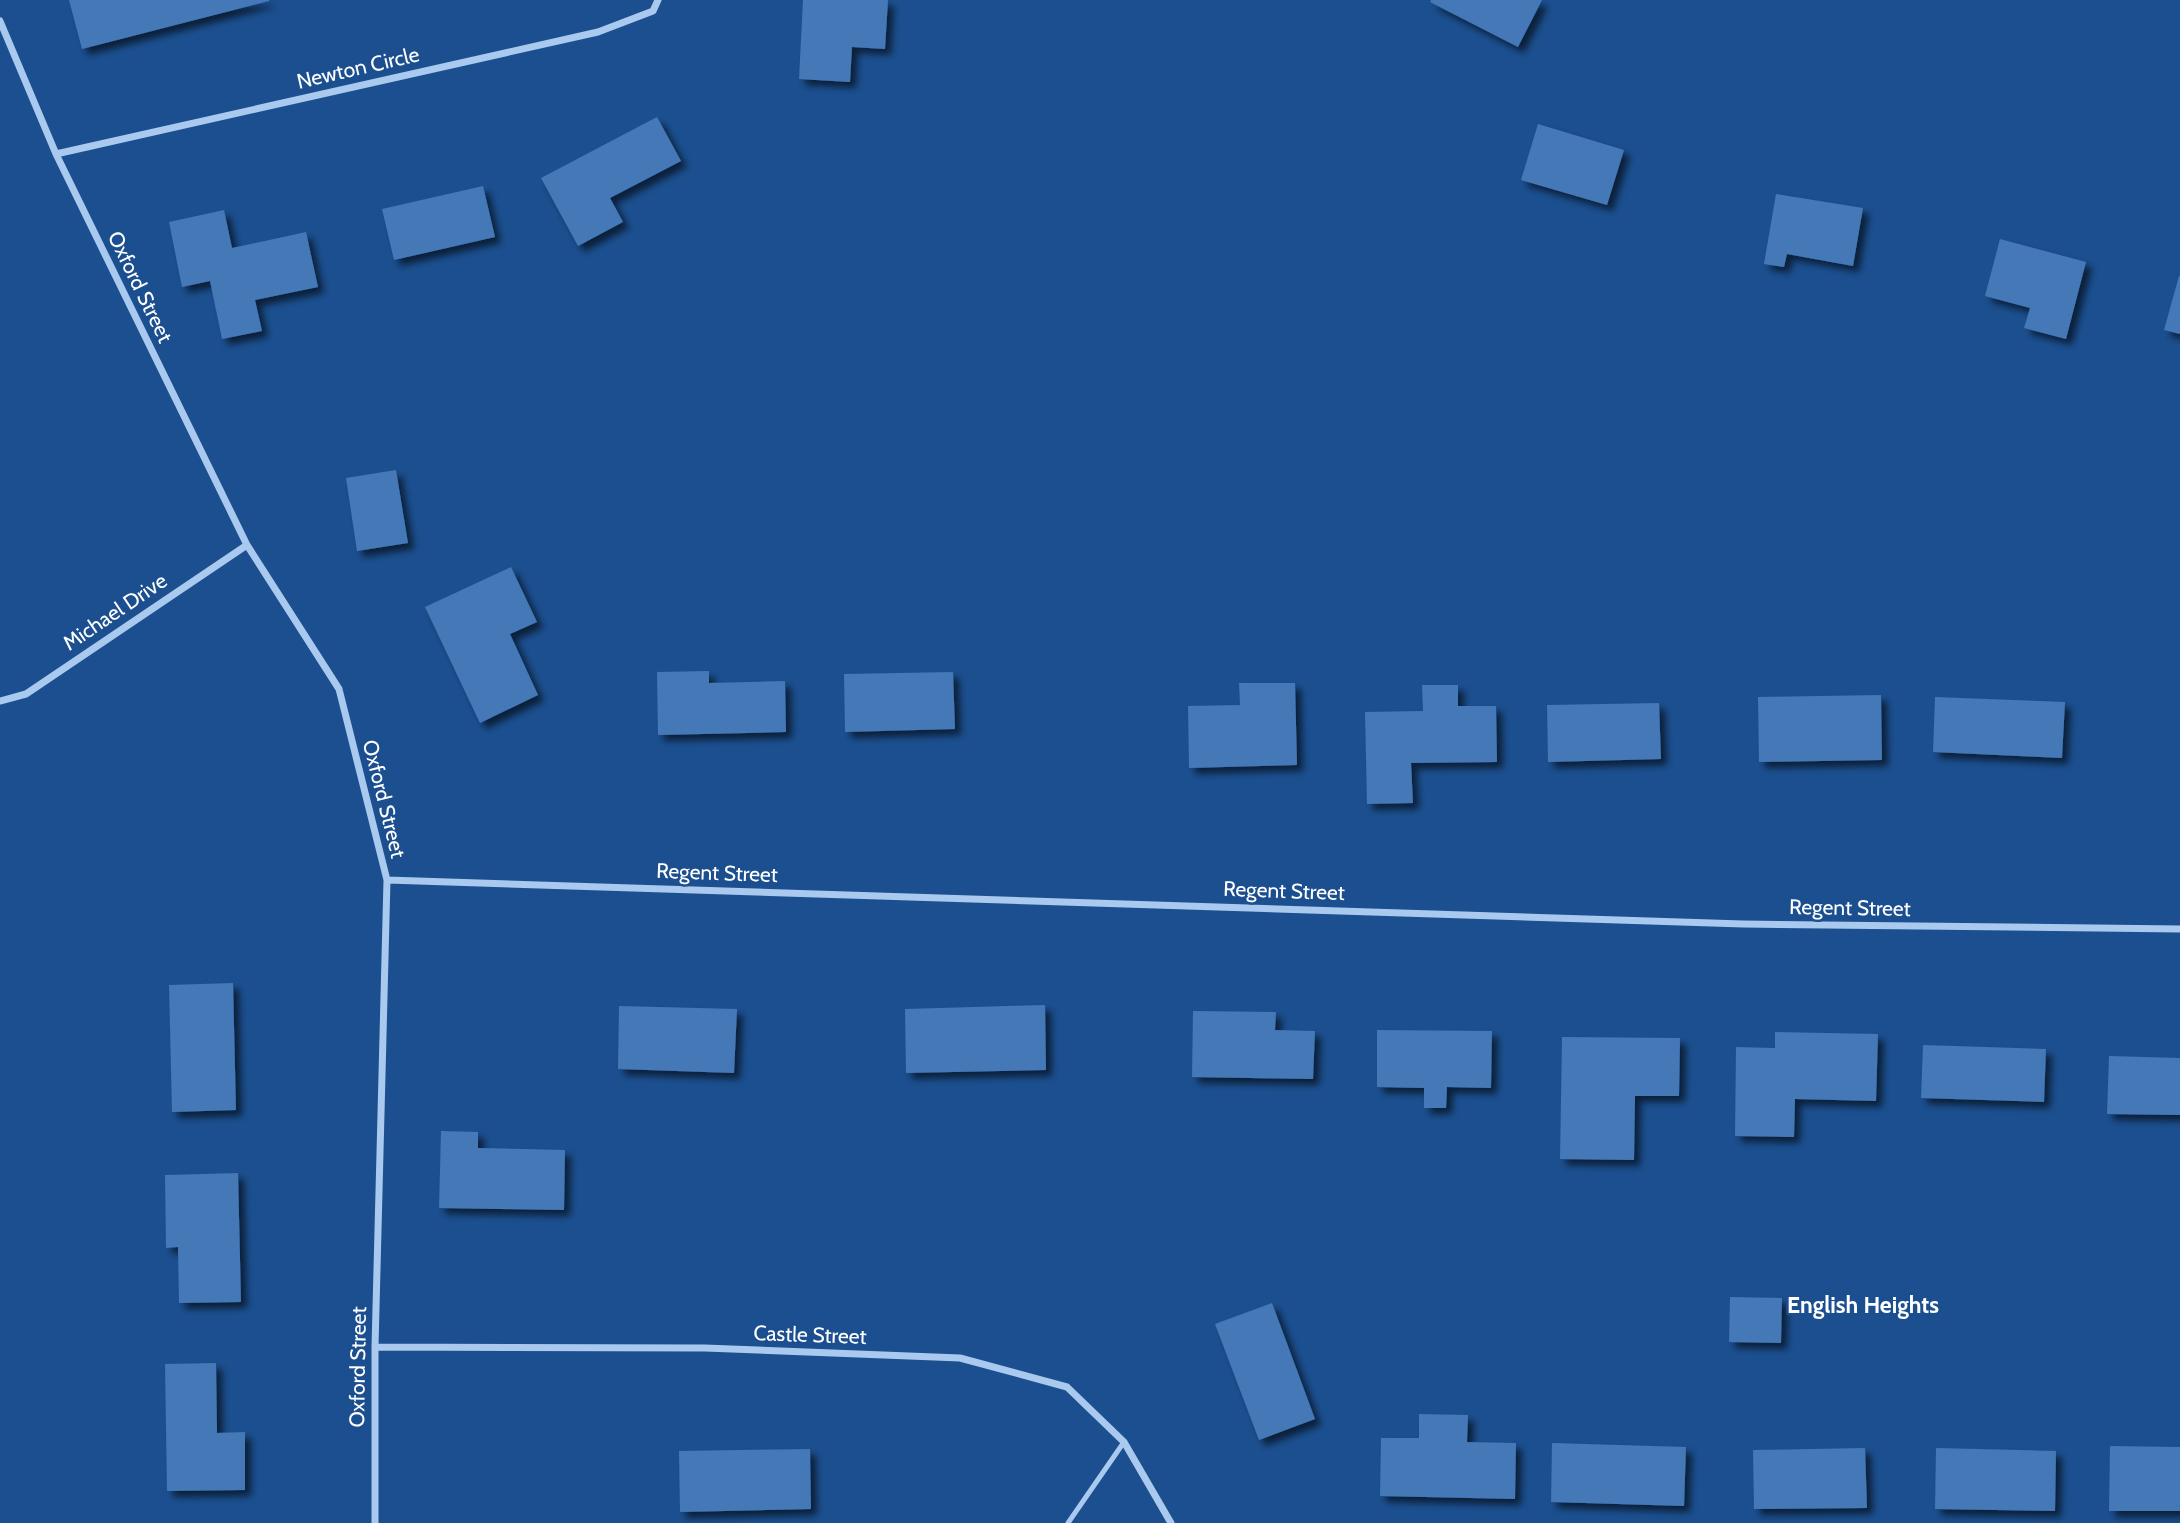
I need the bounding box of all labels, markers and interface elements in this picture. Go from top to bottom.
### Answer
street label: Newton Circle [294,41,422,94]
street label: Oxford Street [103,227,178,347]
street label: Michael Drive [58,568,172,655]
street label: Oxford Street [358,737,411,861]
street label: Regent Street [656,858,778,887]
street label: Regent Street [1223,876,1345,905]
street label: Regent Street [1789,894,1911,921]
district label: English Heights [1787,1291,1939,1319]
street label: Oxford Street [344,1306,371,1428]
street label: Castle Street [753,1320,867,1349]

